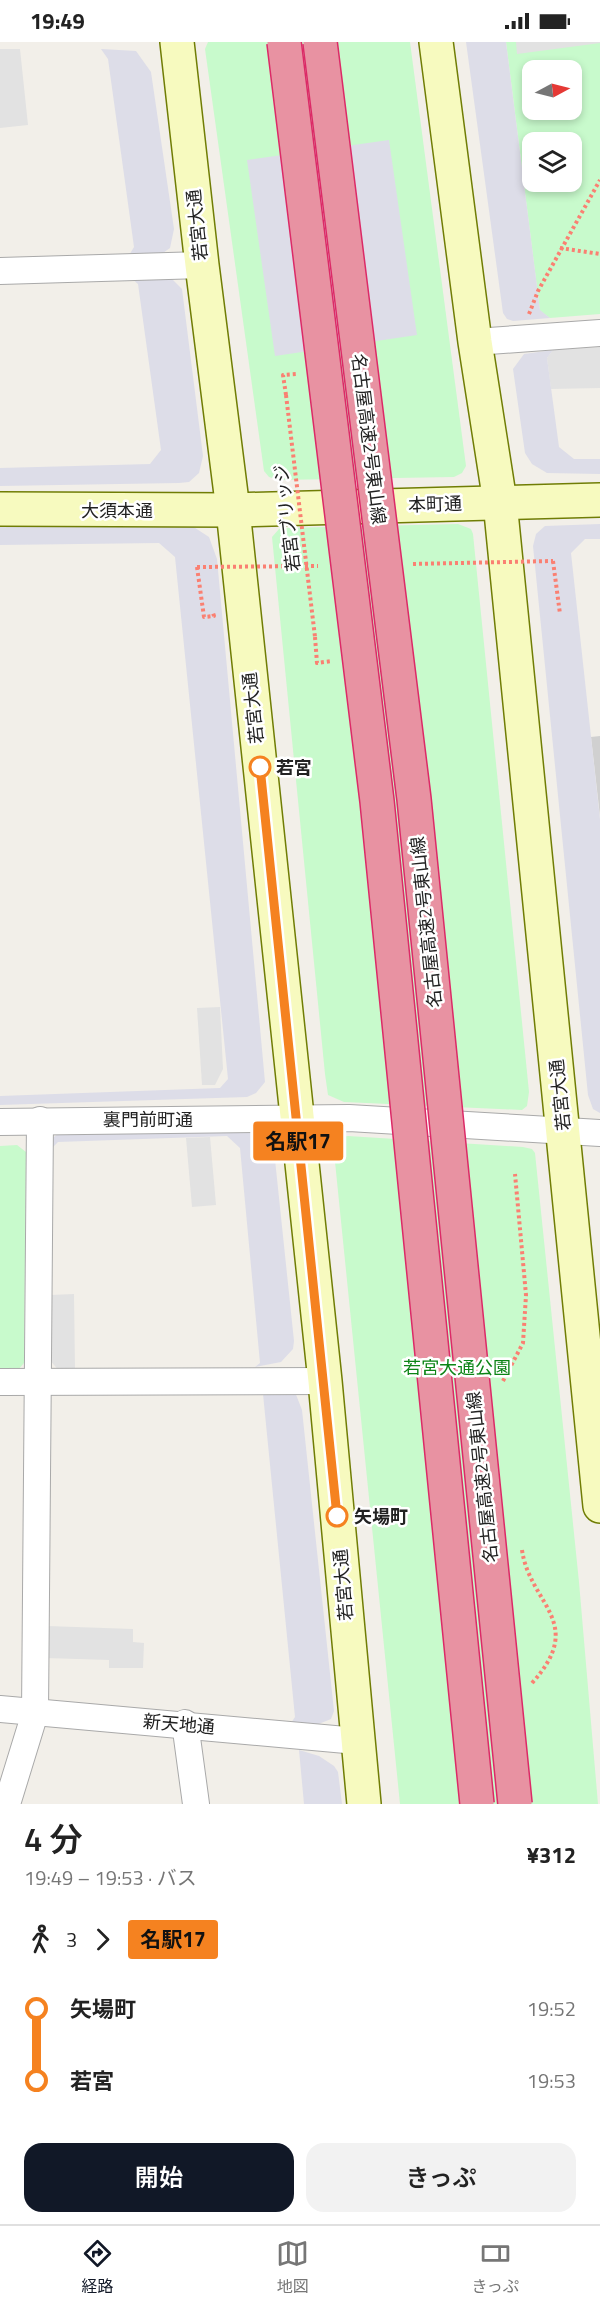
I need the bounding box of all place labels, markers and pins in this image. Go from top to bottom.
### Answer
place label: 若宮 [276,754,312,781]
marker: 若宮 [249,756,271,778]
place label: 矢場町 [354,1503,408,1530]
marker: 矢場町 [326,1505,348,1527]

